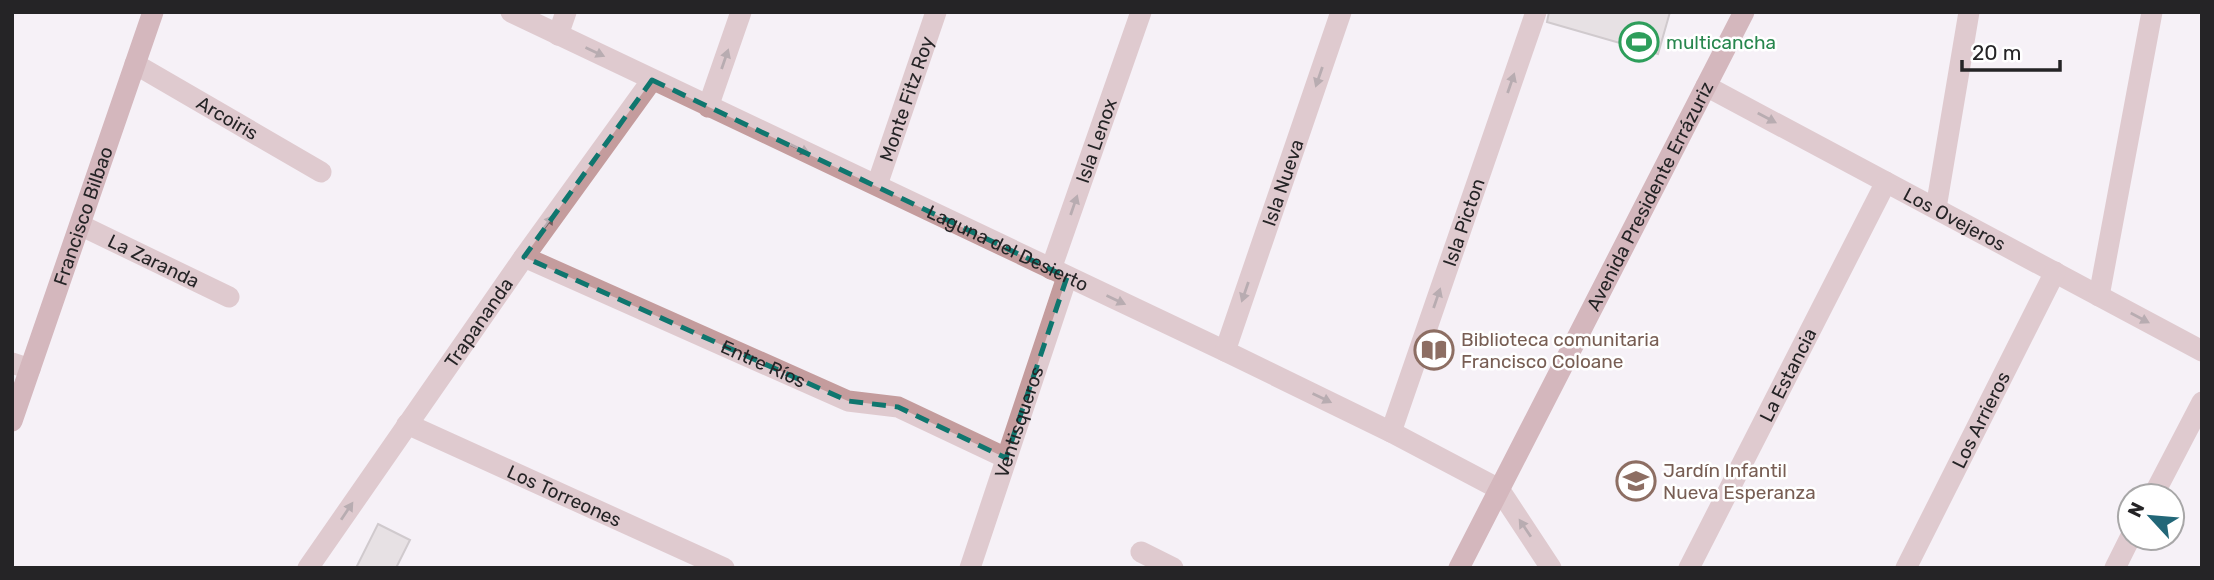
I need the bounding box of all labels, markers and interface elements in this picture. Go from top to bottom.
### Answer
sports icon: multicancha [1618,21,1660,63]
scale bar [1962,28,2060,72]
place label: multicancha [1666,31,1776,54]
street label: Monte Fitz Roy [874,33,938,165]
text: 20 m [1972,40,2021,65]
one-way arrow [585,47,605,58]
one-way arrow [720,49,731,70]
one-way arrow [1313,66,1324,87]
one-way arrow [1506,73,1517,94]
street label: Avenida Presidente Errázuriz [1581,77,1718,315]
street label: Arcoiris [193,91,262,145]
street label: Isla Lenox [1071,95,1121,186]
one-way arrow [1757,112,1776,124]
street label: Isla Nueva [1257,136,1308,229]
street label: Francisco Bilbao [48,143,117,288]
one-way arrow [790,144,810,155]
street label: Isla Picton [1438,175,1489,269]
street label: Los Ovejeros [1900,182,2010,256]
one-way arrow [1069,194,1080,215]
street label: Laguna del Desierto [923,200,1092,296]
one-way arrow [540,215,554,234]
street label: La Zaranda [104,229,203,292]
street label: Trapananda [439,273,518,372]
one-way arrow [1239,282,1250,303]
one-way arrow [1432,288,1443,309]
one-way arrow [1106,294,1126,306]
one-way arrow [2130,312,2150,324]
street label: La Estancia [1754,324,1821,425]
place label: Biblioteca comunitaria Francisco Coloane [1461,328,1659,373]
library icon: Biblioteca comunitaria Francisco Coloane [1413,329,1455,371]
street label: Entre Ríos [717,335,809,392]
street label: Ventisqueros [989,363,1048,481]
street label: Los Arrieros [1947,367,2015,472]
one-way arrow [1312,393,1332,404]
place label: Jardín Infantil Nueva Esperanza [1663,459,1816,504]
street label: Los Torreones [504,460,625,531]
school or university icon: Jardín Infantil Nueva Esperanza [1615,460,1657,502]
north arrow [2116,482,2186,552]
text: N [2123,499,2150,521]
one-way arrow [340,502,353,521]
one-way arrow [1519,519,1532,538]

